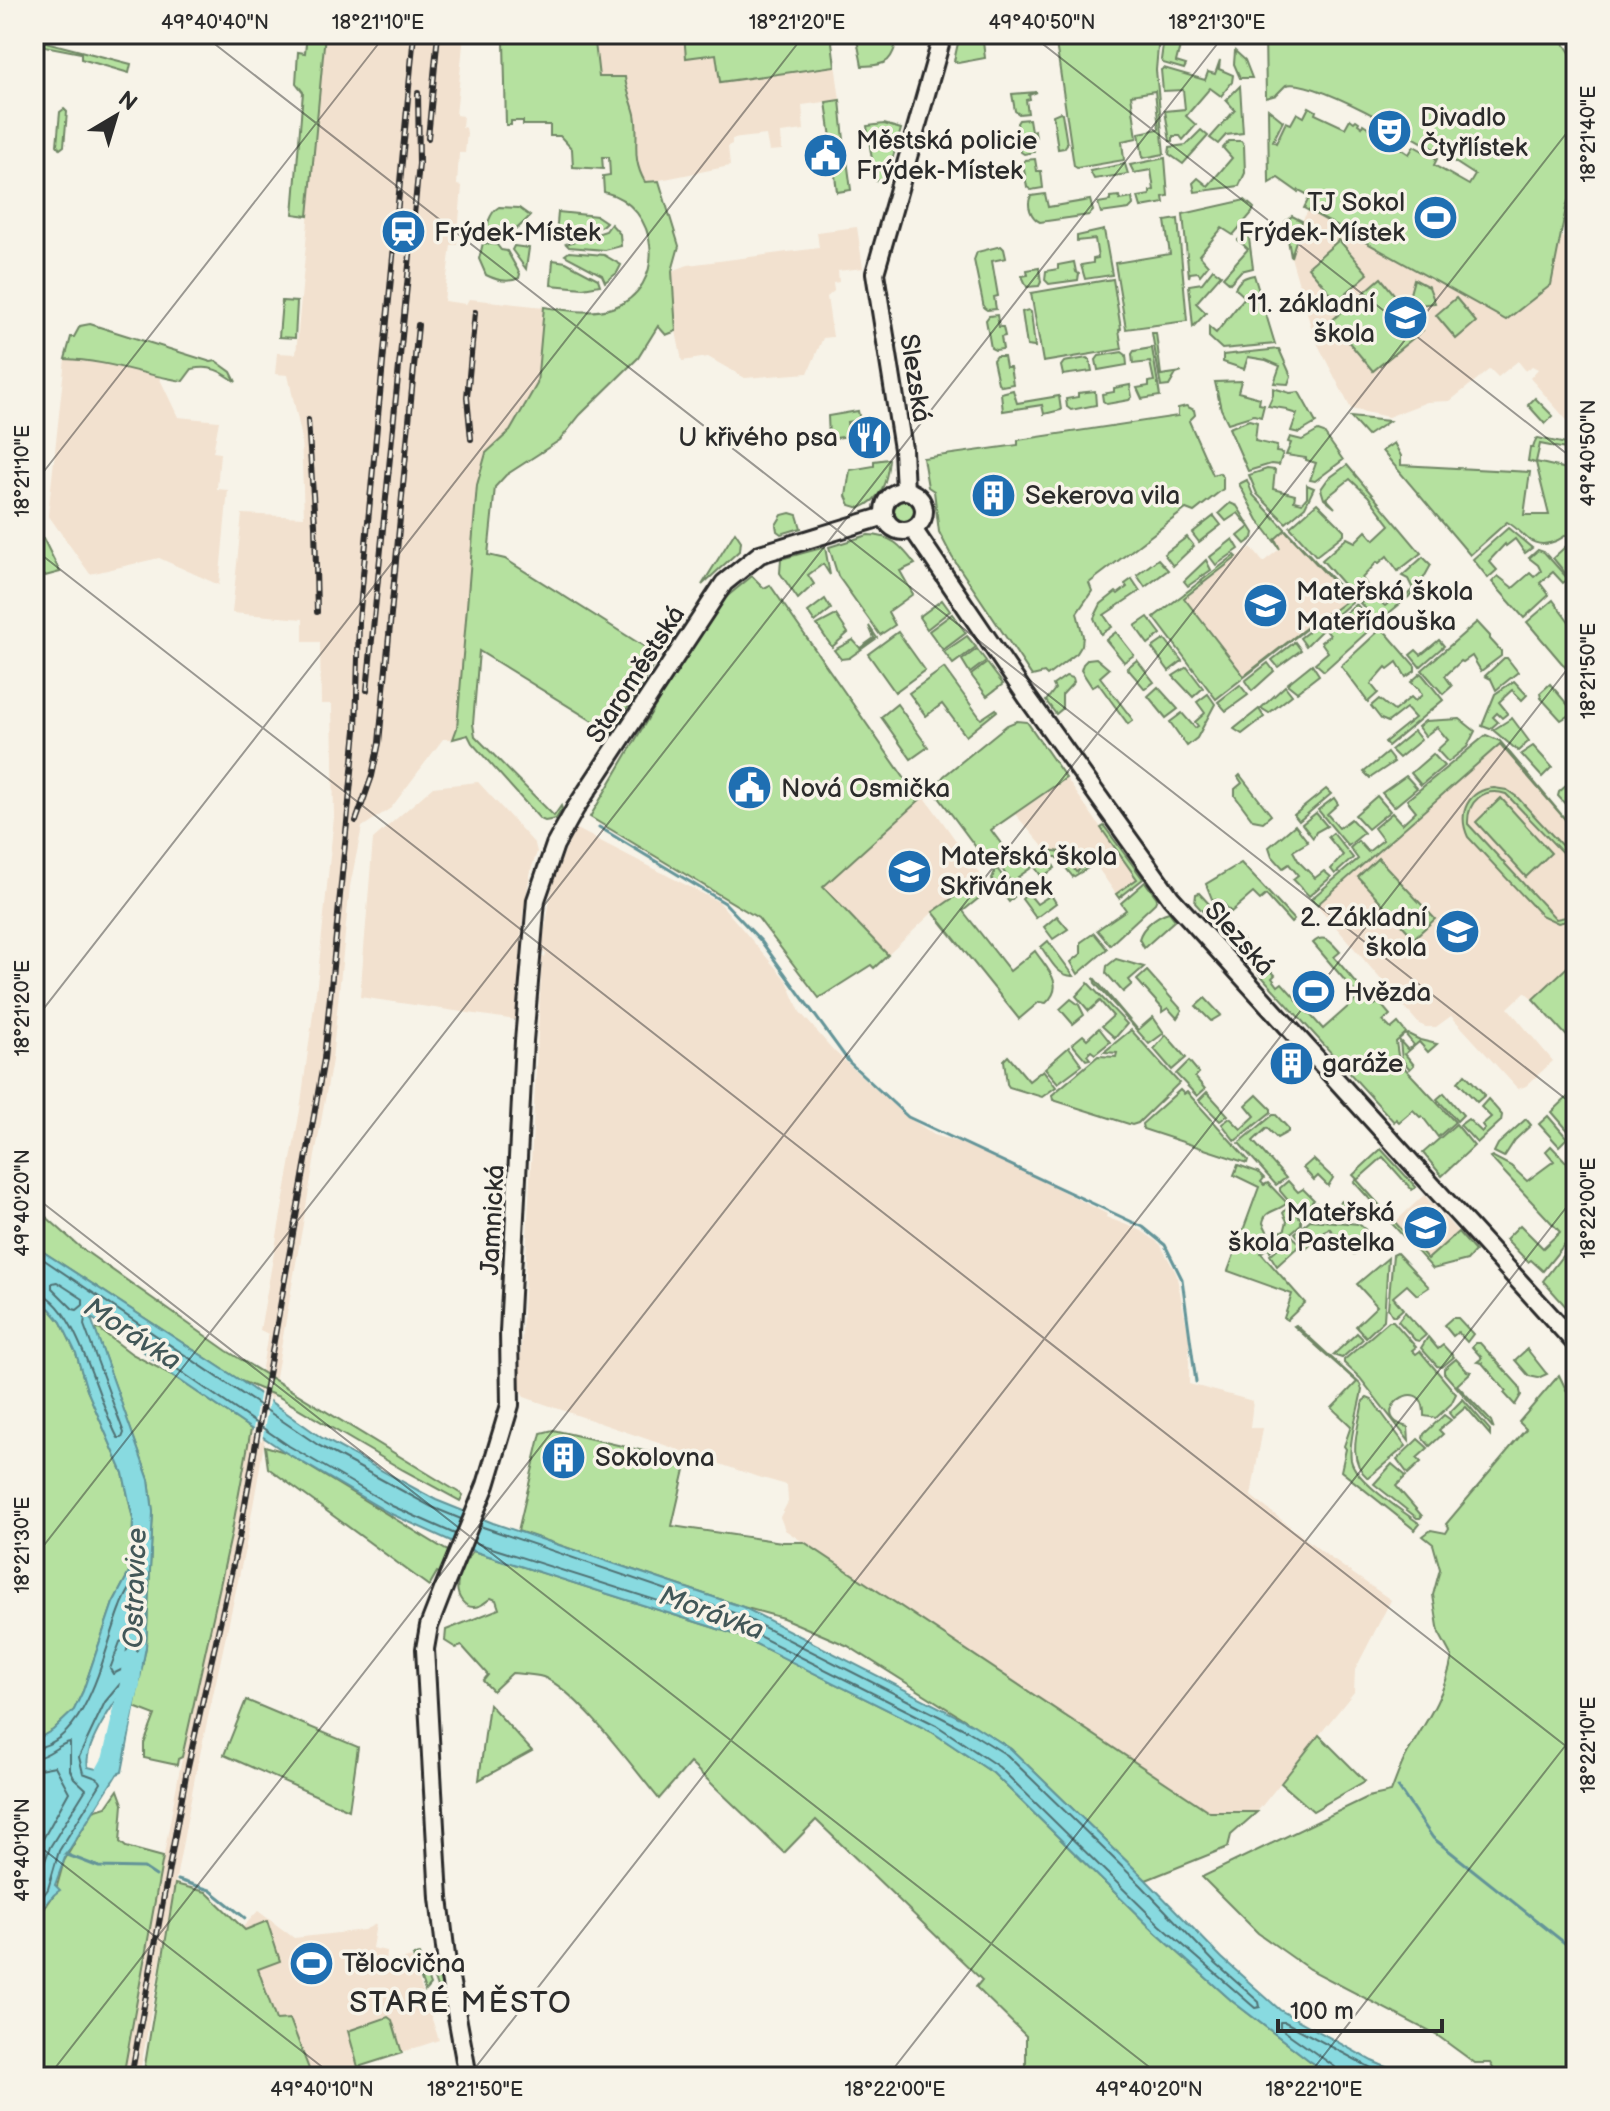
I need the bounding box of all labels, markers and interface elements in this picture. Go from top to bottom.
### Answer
text: 49°40'40"N [161,11,269,35]
text: 18°21'10"E [332,11,424,35]
text: 18°21'20"E [749,11,845,35]
text: 49°40'50"N [988,11,1096,35]
text: 18°21'30"E [1168,11,1266,35]
north arrow [76,76,156,156]
text: N [113,86,142,117]
text: 18°21'40"E [1577,86,1601,182]
place label: Divadlo Čtyřlístek [1420,103,1528,164]
theatre icon: Divadlo Čtyřlístek [1365,108,1413,156]
place label: Městská policie Frýdek-Místek [856,126,1037,187]
public building icon: Městská policie Frýdek-Místek [801,131,849,179]
place label: TJ Sokol Frýdek-Místek [1238,188,1405,249]
sports icon: TJ Sokol Frýdek-Místek [1412,193,1460,241]
station icon: Frýdek-Místek [379,208,427,256]
place label: Frýdek-Místek [434,218,601,249]
place label: 11. základní škola [1247,289,1376,350]
school or university icon: 11. základní škola [1382,294,1430,342]
street label: Slezská [892,332,937,425]
text: 49°40'50"N [1577,399,1601,507]
restaurant icon: U křivého psa [845,413,893,461]
place label: U křivého psa [678,423,838,454]
text: 18°21'10"E [11,425,35,517]
building icon: Sekerova vila [970,471,1018,519]
place label: Sekerova vila [1025,481,1180,512]
place label: Mateřská škola Mateřídouška [1296,577,1473,638]
school or university icon: Mateřská škola Mateřídouška [1241,582,1289,630]
street label: Staroměstská [580,600,692,749]
text: 18°21'50"E [1577,623,1601,719]
public building icon: Nová Osmička [726,764,774,812]
place label: Nová Osmička [781,774,950,805]
place label: Mateřská škola Skřivánek [940,842,1117,903]
school or university icon: Mateřská škola Skřivánek [885,847,933,895]
street label: Slezská [1198,896,1280,982]
place label: 2. Základní škola [1300,903,1428,964]
school or university icon: 2. Základní škola [1434,908,1482,956]
text: 18°21'20"E [11,960,35,1056]
sports icon: Hvězda [1289,968,1337,1016]
place label: Hvězda [1344,978,1431,1009]
building icon: garáže [1267,1039,1315,1087]
place label: garáže [1322,1049,1403,1080]
text: 49°40'20"N [11,1149,35,1257]
text: 18°22'00"E [1577,1158,1601,1258]
street label: Jamnická [475,1164,512,1276]
place label: Mateřská škola Pastelka [1228,1198,1395,1259]
school or university icon: Mateřská škola Pastelka [1402,1203,1450,1251]
water label: Morávka [78,1291,187,1378]
building icon: Sokolovna [540,1433,588,1481]
place label: Sokolovna [595,1443,715,1474]
text: 18°21'30"E [11,1496,35,1594]
water label: Ostravice [117,1527,154,1649]
water label: Morávka [655,1579,768,1648]
text: 18°22'10"E [1577,1697,1601,1793]
text: 49°40'10"N [11,1798,35,1902]
sports icon: Tělocvična [287,1939,335,1987]
place label: Tělocvična [342,1949,465,1980]
scale bar [1278,1983,1442,2033]
district label: STARÉ MĚSTO [349,1984,573,2021]
text: 100 m [1290,1997,1354,2026]
text: 49°40'10"N [270,2078,374,2102]
text: 18°21'50"E [427,2078,523,2102]
text: 18°22'00"E [845,2078,945,2102]
text: 49°40'20"N [1095,2078,1203,2102]
text: 18°22'10"E [1266,2078,1362,2102]

